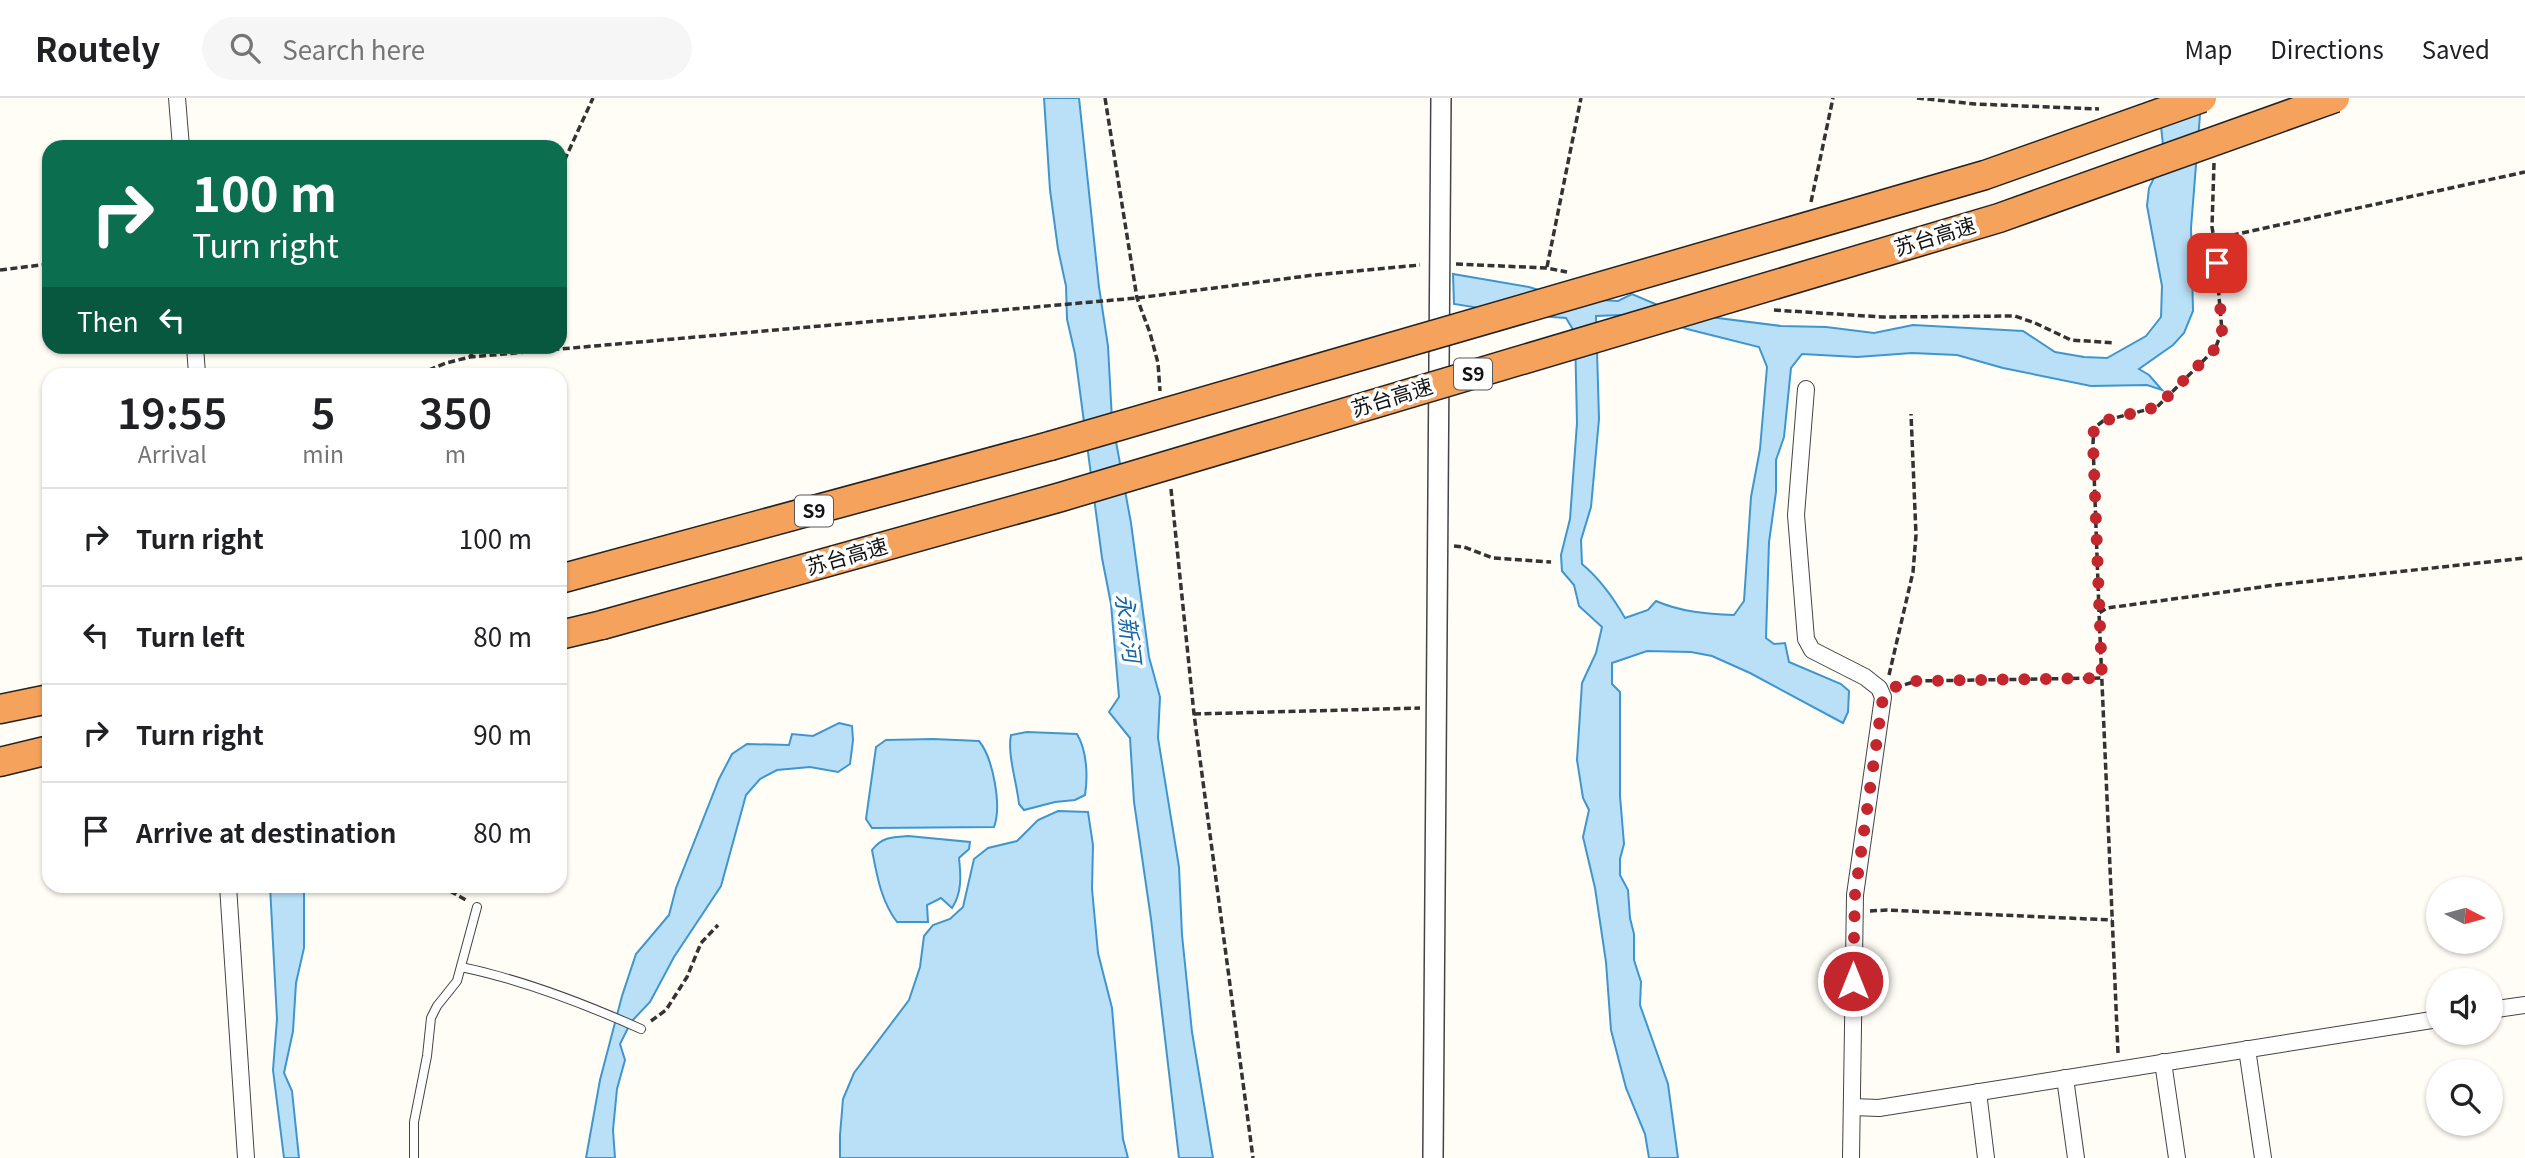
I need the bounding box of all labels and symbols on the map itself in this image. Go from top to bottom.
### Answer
street label: 苏台高速 [1890,208,1979,262]
pin [2187,233,2247,293]
road number: S9 [1454,358,1492,390]
street label: 苏台高速 [1347,369,1436,423]
road number: S9 [795,496,833,526]
street label: 苏台高速 [802,529,891,581]
water label: 永新河 [1109,591,1152,668]
north arrow [2426,877,2502,954]
position arrow [1816,944,1890,1018]

